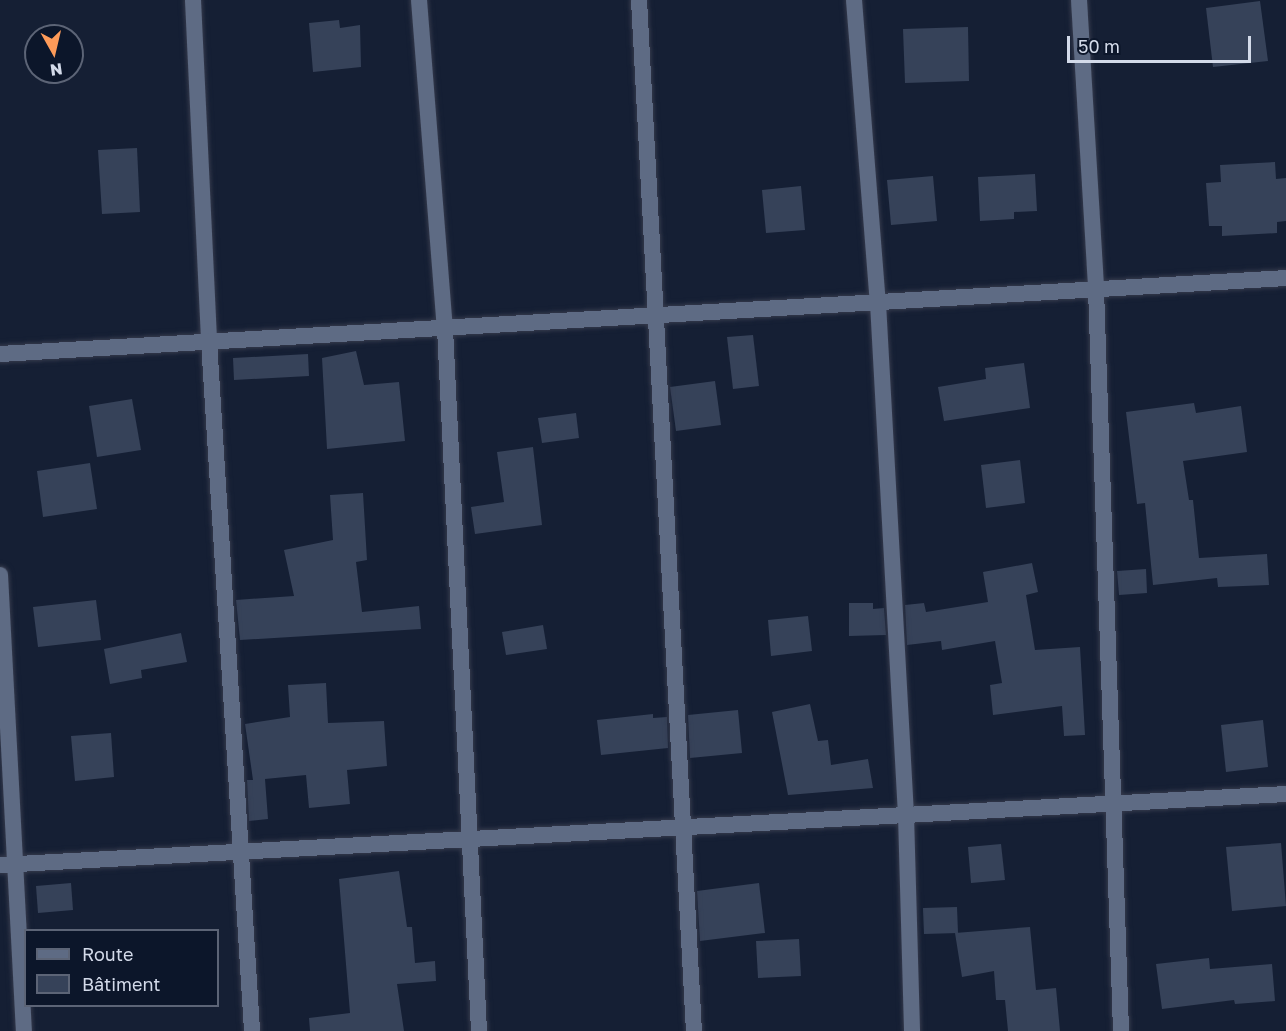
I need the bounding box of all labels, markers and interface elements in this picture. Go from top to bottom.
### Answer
north arrow [24,24,84,84]
scale bar [1070,24,1254,62]
text: 50 m [1078,35,1120,57]
text: N [49,59,64,81]
legend [24,929,219,1007]
text: Route [82,943,133,965]
text: Bâtiment [82,973,161,995]

